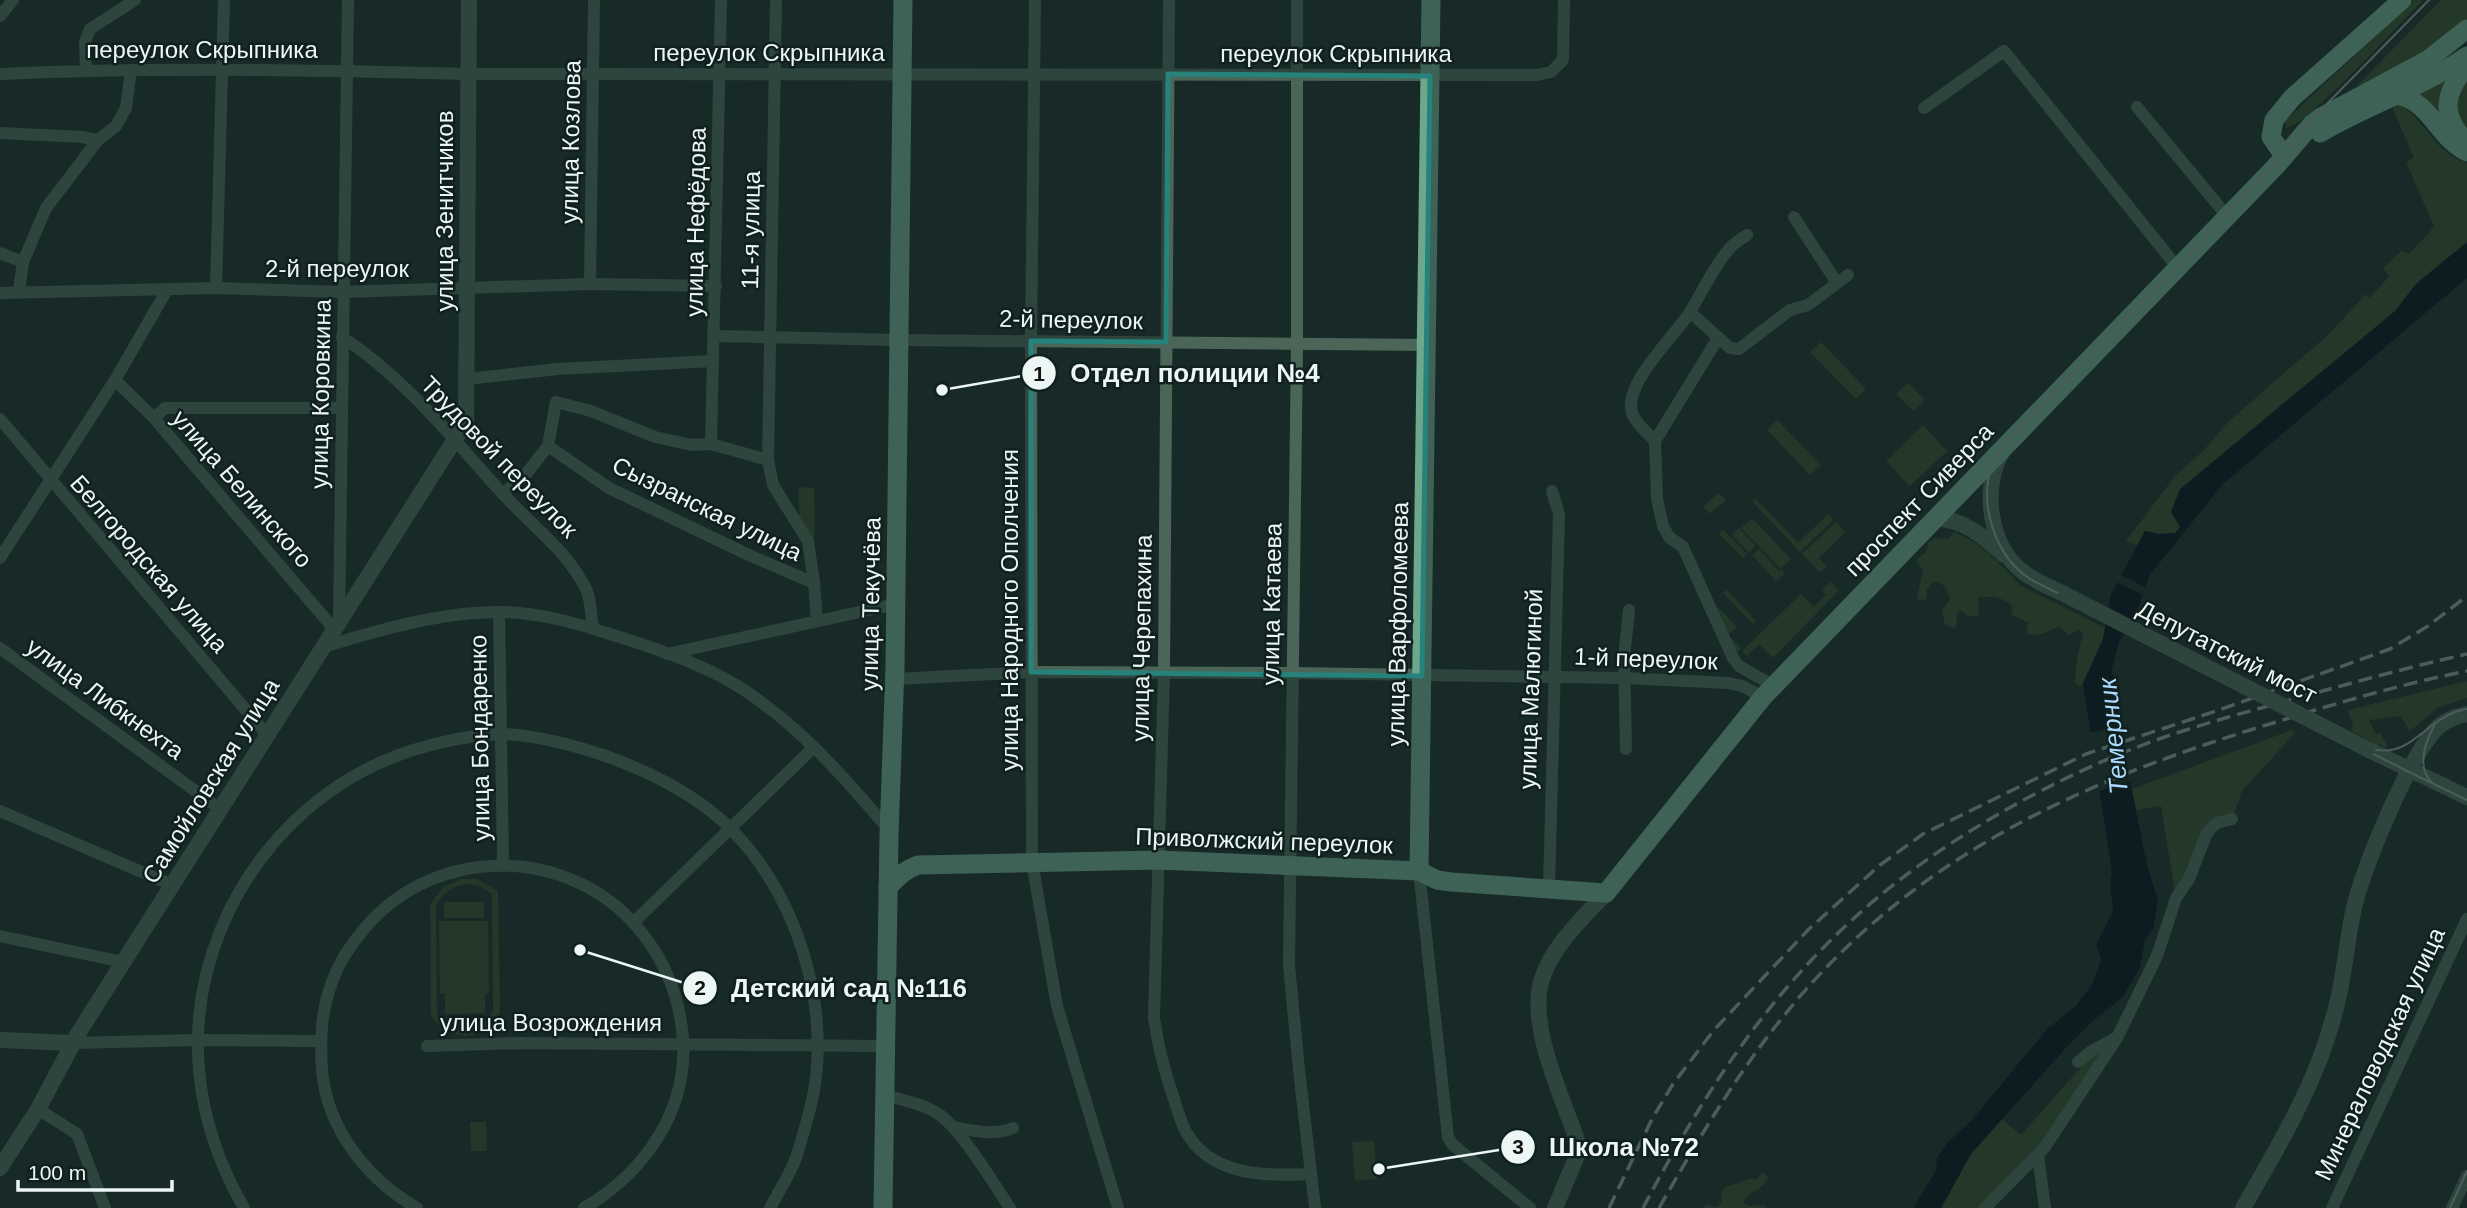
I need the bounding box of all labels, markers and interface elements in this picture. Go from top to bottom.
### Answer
street label: переулок Скрыпника [86,36,318,63]
street label: переулок Скрыпника [653,39,885,66]
street label: переулок Скрыпника [1220,40,1452,67]
street label: улица Козлова [556,59,585,224]
street label: улица Зенитчиков [431,111,458,311]
street label: улица Нефёдова [680,126,711,317]
street label: 11-я улица [736,170,765,289]
street label: 2-й переулок [265,255,409,282]
street label: улица Коровкина [305,298,336,489]
street label: 2-й переулок [999,305,1144,334]
callout: Отдел полиции №4 [1022,350,1334,397]
text: Отдел полиции №4 [1070,358,1320,388]
text: 1 [1033,362,1045,385]
street label: Трудовой переулок [416,371,583,543]
street label: улица Белинского [167,405,318,573]
street label: проспект Сиверса [1839,417,1999,582]
street label: улица Народного Ополчения [996,449,1023,771]
street label: Сызранская улица [608,451,807,566]
street label: Белгородская улица [65,470,234,658]
street label: улица Варфоломеева [1382,501,1413,746]
street label: улица Текучёва [855,516,886,691]
street label: улица Катаева [1257,522,1286,686]
street label: улица Черепахина [1126,534,1157,742]
street label: улица Малюгиной [1514,588,1547,790]
street label: Депутатский мост [2133,595,2321,708]
street label: улица Либкнехта [21,632,190,765]
street label: улица Бондаренко [464,635,495,841]
street label: 1-й переулок [1574,642,1719,675]
street label: Самойловская улица [137,673,285,888]
water label: Темерник [2092,675,2134,796]
street label: Приволжский переулок [1135,823,1394,859]
street label: Минераловодская улица [2309,923,2450,1184]
callout: Детский сад №116 [682,964,981,1011]
text: Детский сад №116 [731,973,967,1003]
text: 2 [694,976,706,999]
street label: улица Возрождения [440,1009,662,1036]
callout: Школа №72 [1500,1123,1713,1170]
text: Школа №72 [1549,1132,1699,1162]
text: 3 [1512,1135,1524,1158]
scale bar [18,1148,172,1192]
text: 100 m [28,1161,86,1184]

